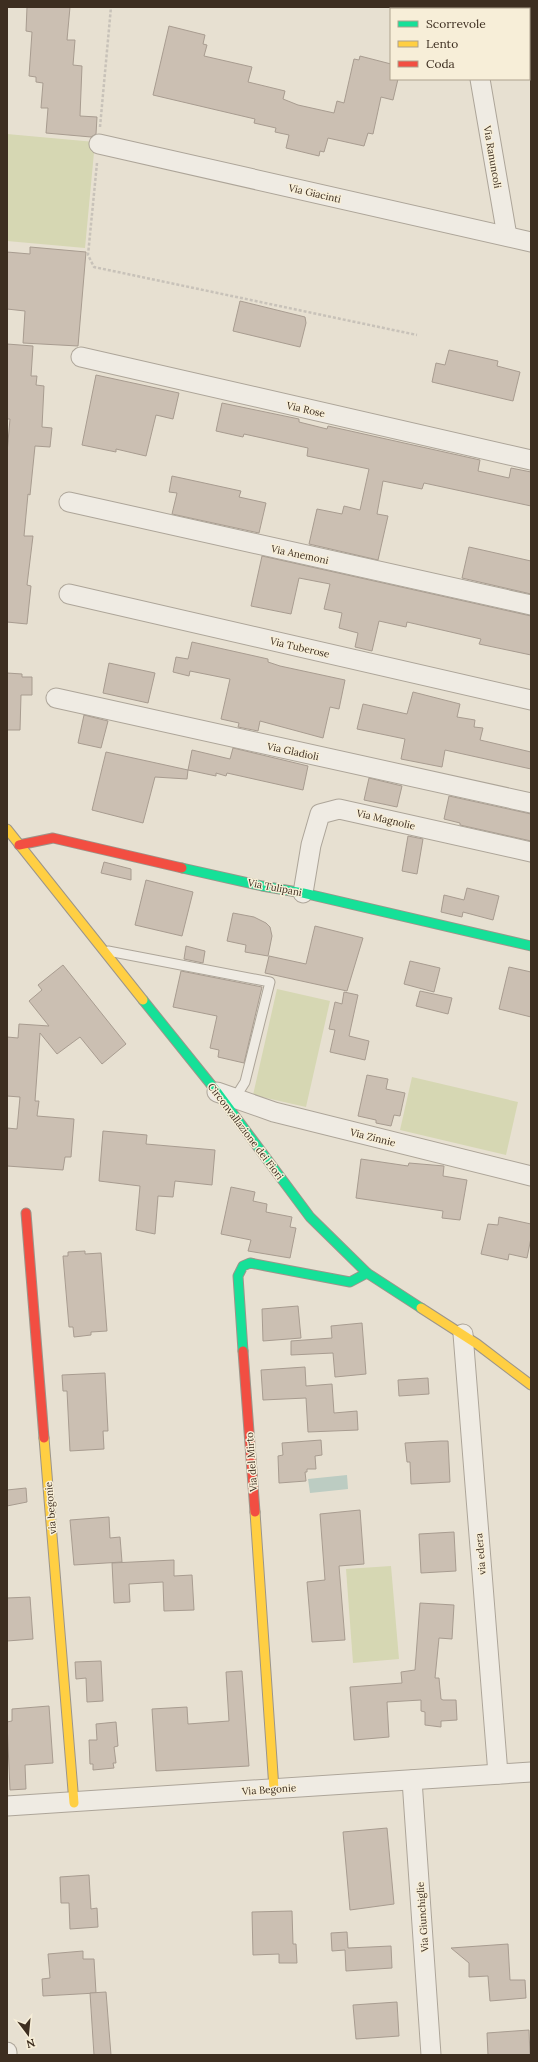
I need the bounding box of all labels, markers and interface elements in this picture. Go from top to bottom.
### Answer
legend [390,8,530,80]
text: Scorrevole [426,16,486,31]
text: Lento [426,36,458,51]
text: Coda [426,56,455,71]
street label: Via Ranuncoli [480,124,504,190]
street label: Via Giacinti [286,181,343,206]
street label: Via Rose [284,399,327,420]
street label: Via Anemoni [269,542,330,567]
street label: Via Tuberose [268,634,331,661]
street label: Via Gladioli [265,739,320,763]
street label: Via Magnolie [354,806,417,833]
street label: Via Tulipani [246,876,303,899]
street label: Circonvallazione dei Fiori [205,1080,286,1182]
street label: Via Zinnie [348,1125,397,1150]
street label: Via del Mirto [243,1432,260,1493]
street label: via begonie [42,1481,59,1535]
street label: via edera [472,1533,489,1575]
street label: Via Begonie [241,1781,297,1798]
street label: Via Giunchiglie [414,1881,432,1953]
north arrow [8,2014,48,2054]
text: N [24,2036,37,2052]

